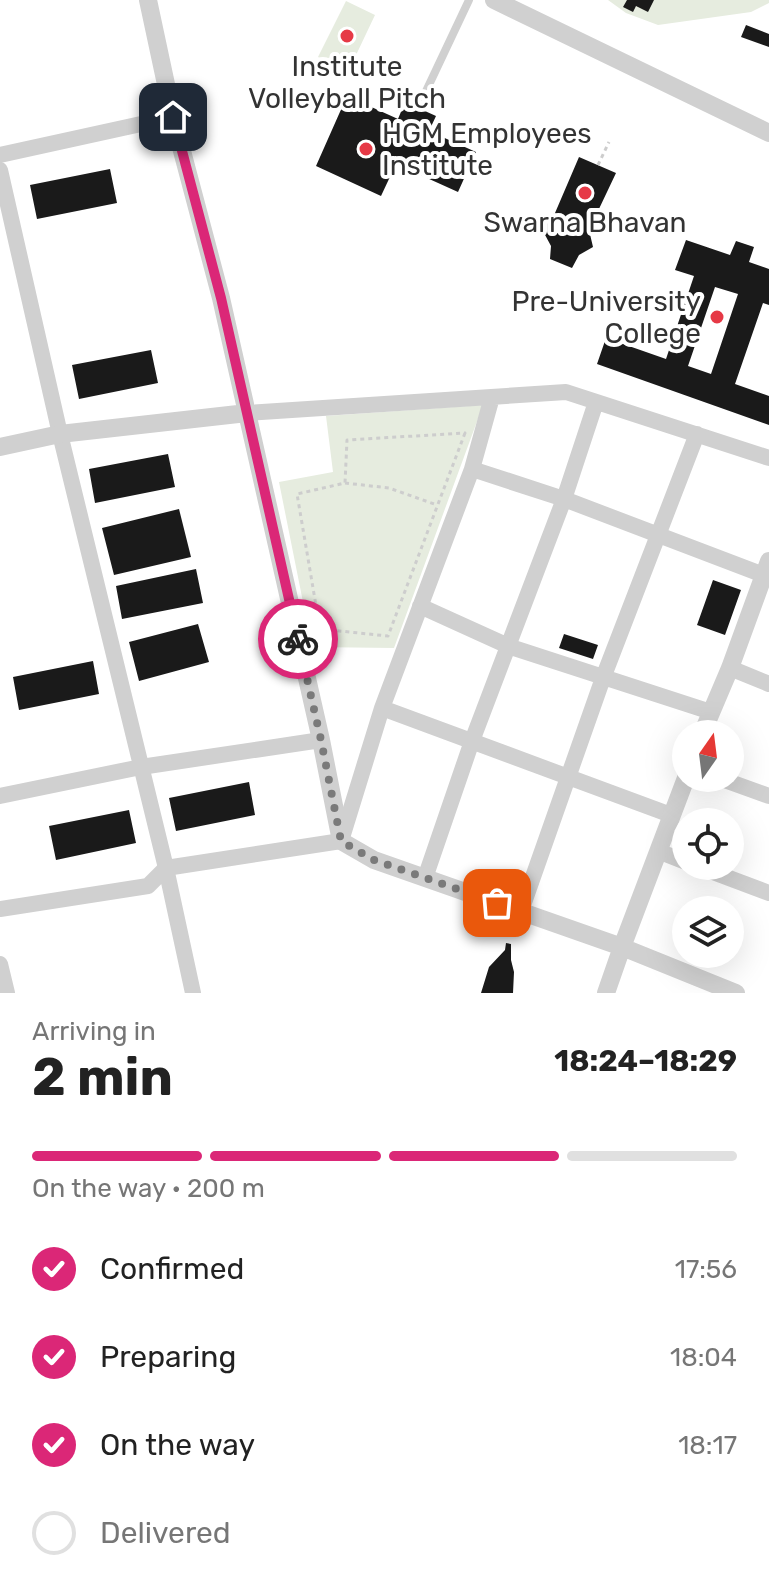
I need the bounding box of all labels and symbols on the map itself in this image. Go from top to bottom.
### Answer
marker: Institute Volleyball Pitch [338,27,356,45]
place label: Institute Volleyball Pitch [248,50,446,115]
pin [139,83,207,151]
place label: HGM Employees Institute [382,117,592,182]
marker: HGM Employees Institute [357,140,375,158]
marker: Swarna Bhavan [576,184,594,202]
place label: Swarna Bhavan [483,206,687,239]
place label: Pre-University College [511,285,701,350]
marker: Pre-University College [708,308,726,326]
courier [258,599,338,679]
north arrow [672,720,744,792]
pin [463,869,531,937]

